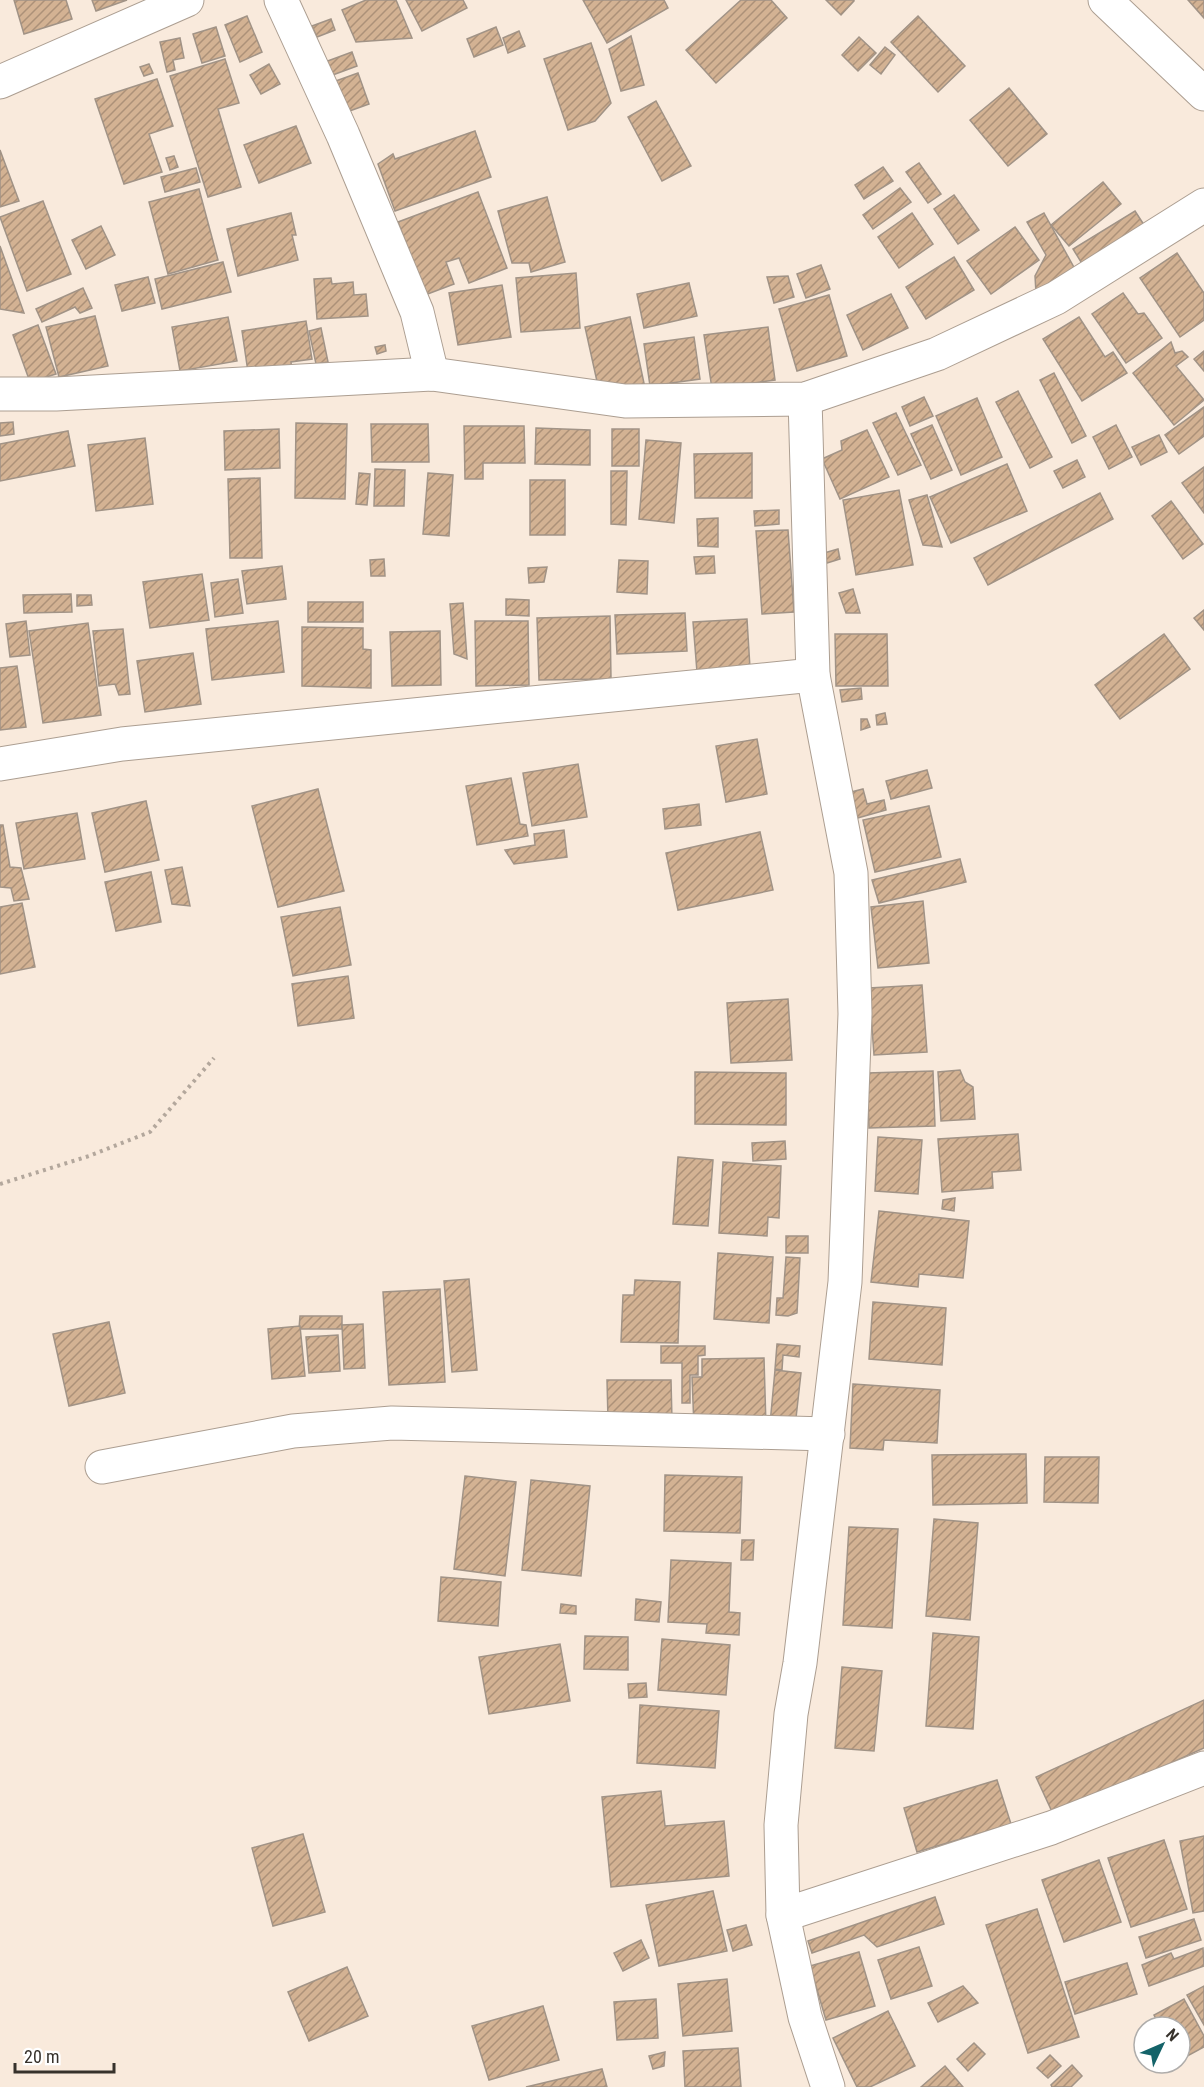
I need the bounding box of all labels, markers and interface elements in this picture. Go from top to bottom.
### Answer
north arrow [1132,2015,1192,2075]
text: N [1162,2025,1183,2045]
scale bar [15,2036,114,2074]
text: 20 m [24,2046,59,2067]

